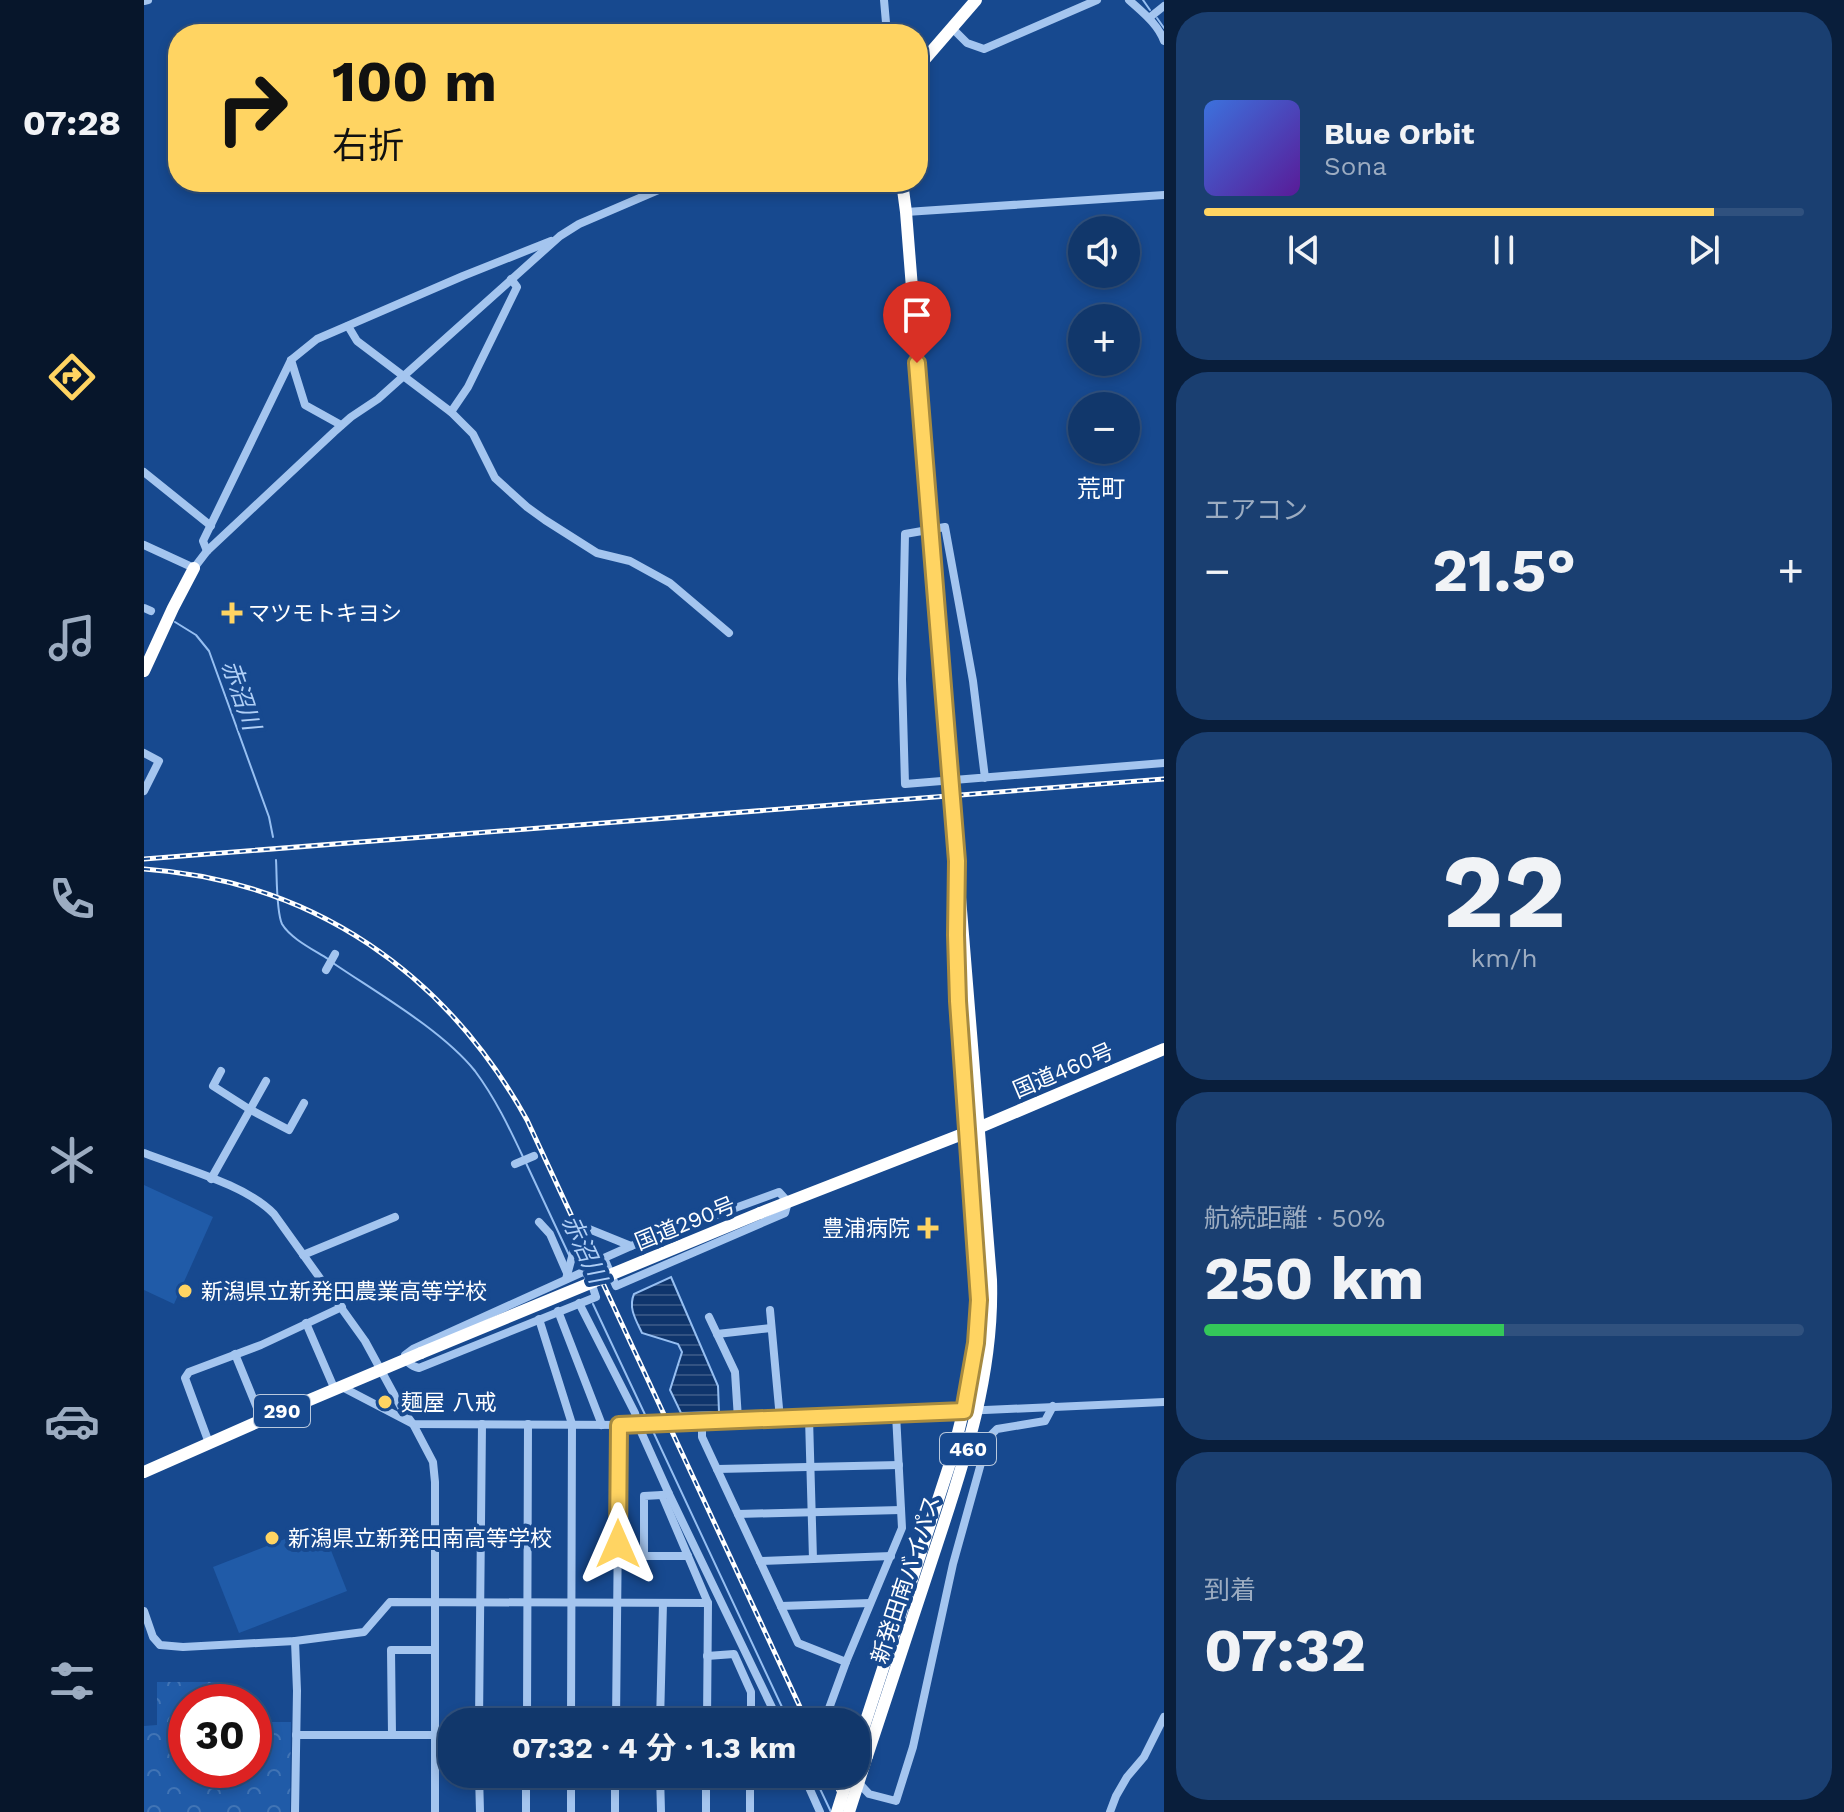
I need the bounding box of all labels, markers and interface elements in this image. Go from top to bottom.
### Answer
text: 100 m [332,49,497,115]
icon: right [200,56,304,160]
text: 07:28 [23,102,121,144]
text: Blue Orbit [1324,116,1474,151]
text: 右折 [332,125,404,167]
text: Sona [1324,151,1387,181]
map controls [1068,216,1140,464]
button: sound [1068,216,1140,288]
icon: previous [1282,228,1326,272]
icon: pause [1482,228,1526,272]
icon: next [1682,228,1726,272]
pin [883,281,951,363]
icon: arrive [895,293,939,337]
button: + [1068,304,1140,376]
icon: directions [44,349,100,405]
button: − [1068,392,1140,464]
district label: 荒町 [1077,475,1125,503]
text: エアコン [1204,495,1308,525]
text: 21.5° [1432,535,1576,606]
text: − [1204,545,1231,597]
text: + [1777,545,1804,597]
place label: マツモトキヨシ [248,601,402,626]
marker: マツモトキヨシ [223,604,241,622]
icon: music [44,610,100,666]
water label: 赤沼川 [216,656,267,736]
text: 22 [1442,830,1566,952]
icon: phone [44,871,100,927]
text: km/h [1471,943,1537,973]
street label: 国道460号 [1009,1038,1117,1103]
icon: climate [44,1132,100,1188]
street label: 国道290号 [631,1192,739,1255]
text: 航続距離 · 50% [1204,1203,1385,1233]
water label: 赤沼川 [556,1210,613,1290]
place label: 豊浦病院 [822,1216,910,1241]
marker: 豊浦病院 [917,1217,939,1239]
text: 250 km [1204,1243,1424,1314]
place label: 新潟県立新発田農業高等学校 [201,1279,487,1304]
marker: 新潟県立新発田農業高等学校 [176,1282,194,1300]
place label: 麺屋 八戒 [401,1390,497,1415]
icon: car [44,1393,100,1449]
marker: 麺屋 八戒 [376,1393,394,1411]
road number: 290 [254,1395,310,1427]
road number: 460 [940,1433,996,1465]
street label: 新発田南バイパス [866,1492,944,1667]
position arrow [576,1502,660,1586]
place label: 新潟県立新発田南高等学校 [288,1526,552,1551]
marker: 新潟県立新発田南高等学校 [263,1529,281,1547]
text: 到着 [1204,1575,1256,1605]
text: 07:32 [1204,1615,1366,1686]
icon: filters [44,1653,100,1709]
speed limit sign: 30 [168,1684,272,1788]
text: 07:32 · 4 分 · 1.3 km [512,1730,796,1765]

